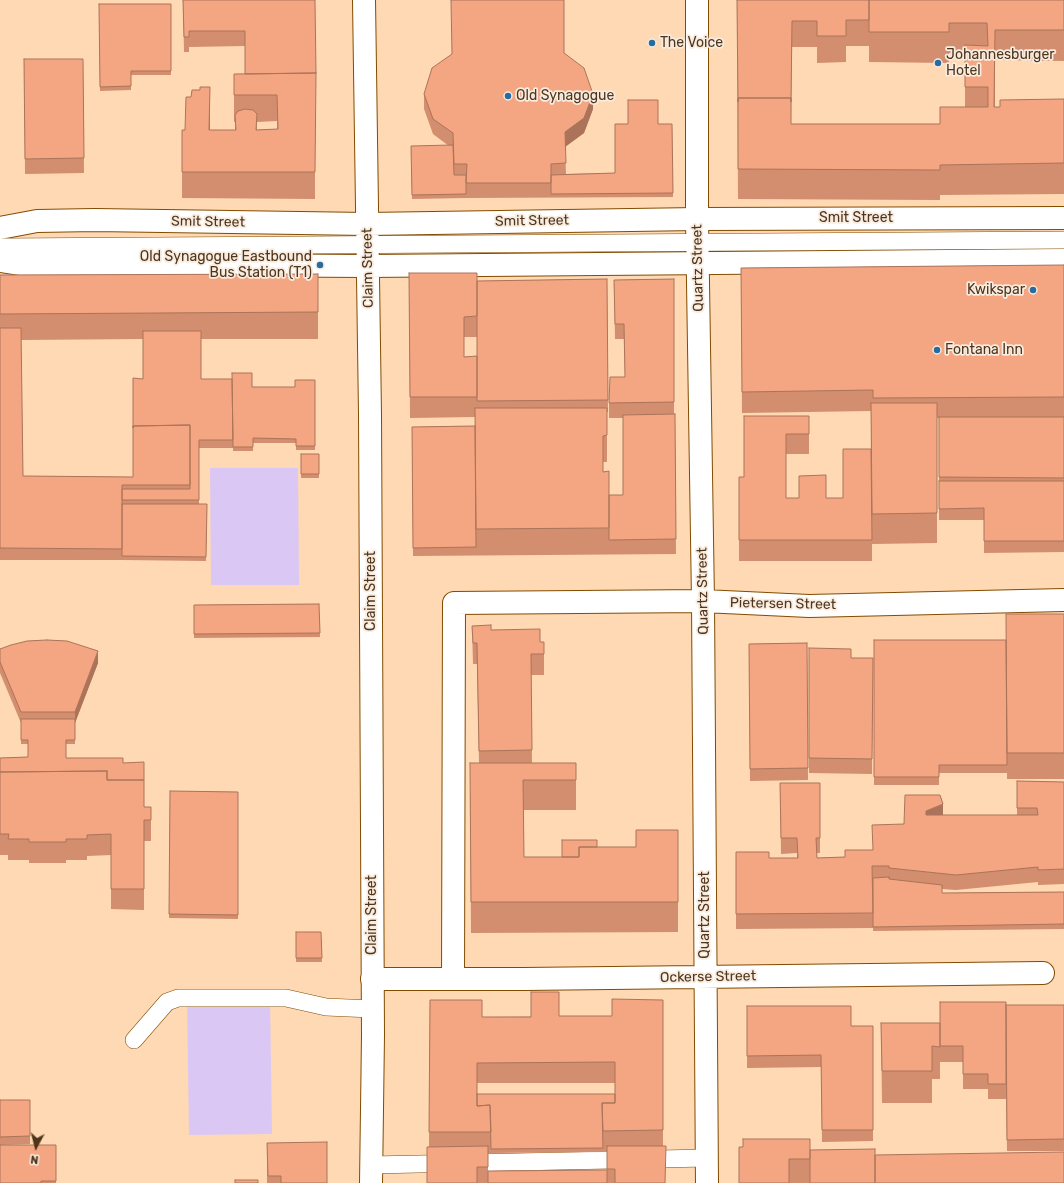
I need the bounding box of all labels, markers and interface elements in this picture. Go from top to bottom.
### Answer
place label: The Voice [660,35,723,51]
marker: The Voice [647,38,657,48]
place label: Johannesburger Hotel [946,47,1055,80]
marker: Johannesburger Hotel [933,58,943,68]
place label: Old Synagogue [516,88,614,104]
marker: Old Synagogue [503,91,513,101]
street label: Smit Street [819,210,893,226]
street label: Smit Street [495,212,569,230]
street label: Smit Street [171,213,245,231]
street label: Quartz Street [689,224,707,312]
street label: Claim Street [359,228,377,308]
place label: Old Synagogue Eastbound Bus Station (T1) [140,249,312,282]
marker: Old Synagogue Eastbound Bus Station (T1) [315,260,325,270]
place label: Kwikspar [967,282,1025,298]
marker: Kwikspar [1028,285,1038,295]
place label: Fontana Inn [945,342,1023,358]
marker: Fontana Inn [932,345,942,355]
street label: Quartz Street [694,547,712,635]
street label: Claim Street [363,551,379,631]
street label: Pietersen Street [730,595,836,613]
street label: Quartz Street [697,871,713,959]
street label: Claim Street [364,875,380,955]
street label: Ockerse Street [660,968,756,986]
north arrow [16,1127,56,1167]
text: N [30,1152,39,1166]

